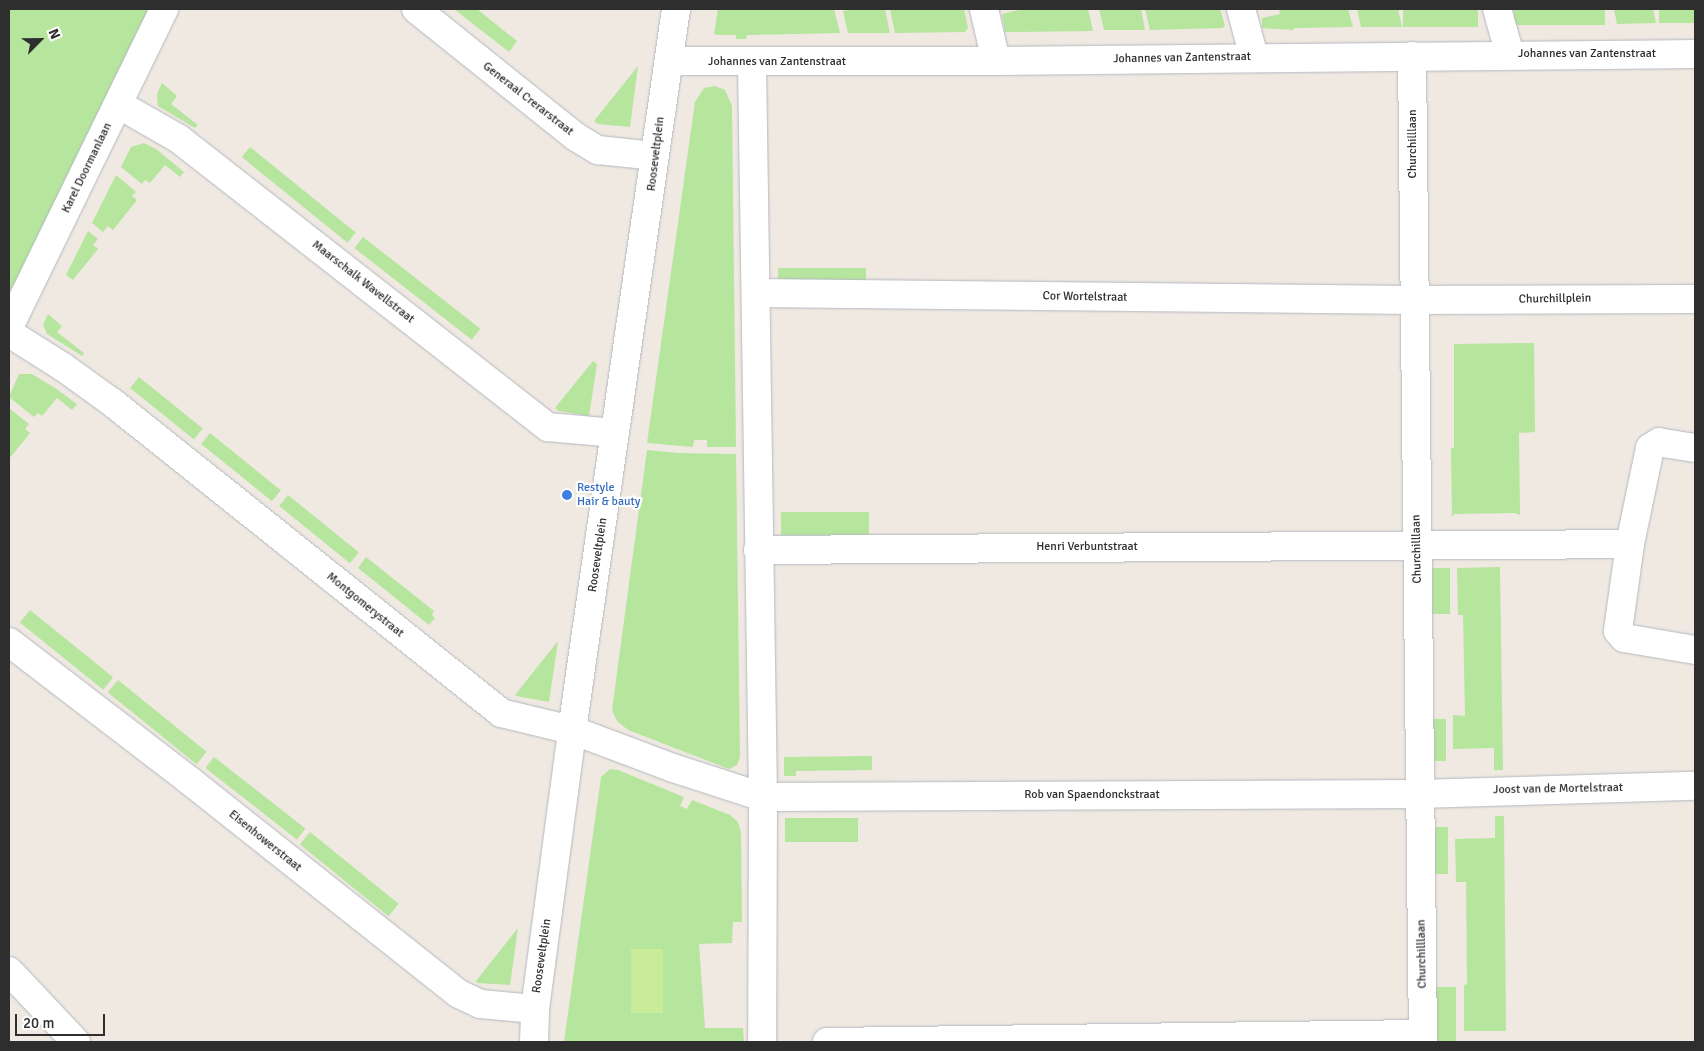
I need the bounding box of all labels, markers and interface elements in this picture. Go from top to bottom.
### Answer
north arrow [15,15,65,65]
text: N [45,26,64,42]
street label: Johannes van Zantenstraat [1518,47,1656,61]
street label: Johannes van Zantenstraat [1113,50,1251,66]
street label: Johannes van Zantenstraat [708,55,846,69]
street label: Generaal Crerarstraat [480,59,576,139]
street label: Churchilllaan [1406,109,1420,179]
street label: Rooseveltplein [644,116,668,192]
street label: Karel Doormanlaan [59,120,115,216]
street label: Maarschalk Wavellstraat [309,238,417,326]
street label: Cor Wortelstraat [1043,289,1127,305]
street label: Churchillplein [1519,291,1591,307]
place label: Restyle Hair & bauty [577,481,640,509]
marker: Restyle Hair & bauty [561,489,573,501]
street label: Churchilllaan [1409,514,1425,584]
street label: Rooseveltplein [586,517,610,593]
street label: Henri Verbuntstraat [1036,540,1138,554]
street label: Montgomerystraat [324,569,406,641]
street label: Joost van de Mortelstraat [1493,781,1623,797]
street label: Rob van Spaendonckstraat [1024,788,1160,802]
street label: Eisenhowerstraat [226,807,304,875]
street label: Rooseveltplein [530,918,554,994]
street label: Churchilllaan [1414,919,1430,989]
scale bar [18,1004,108,1036]
text: 20 m [23,1014,54,1032]

